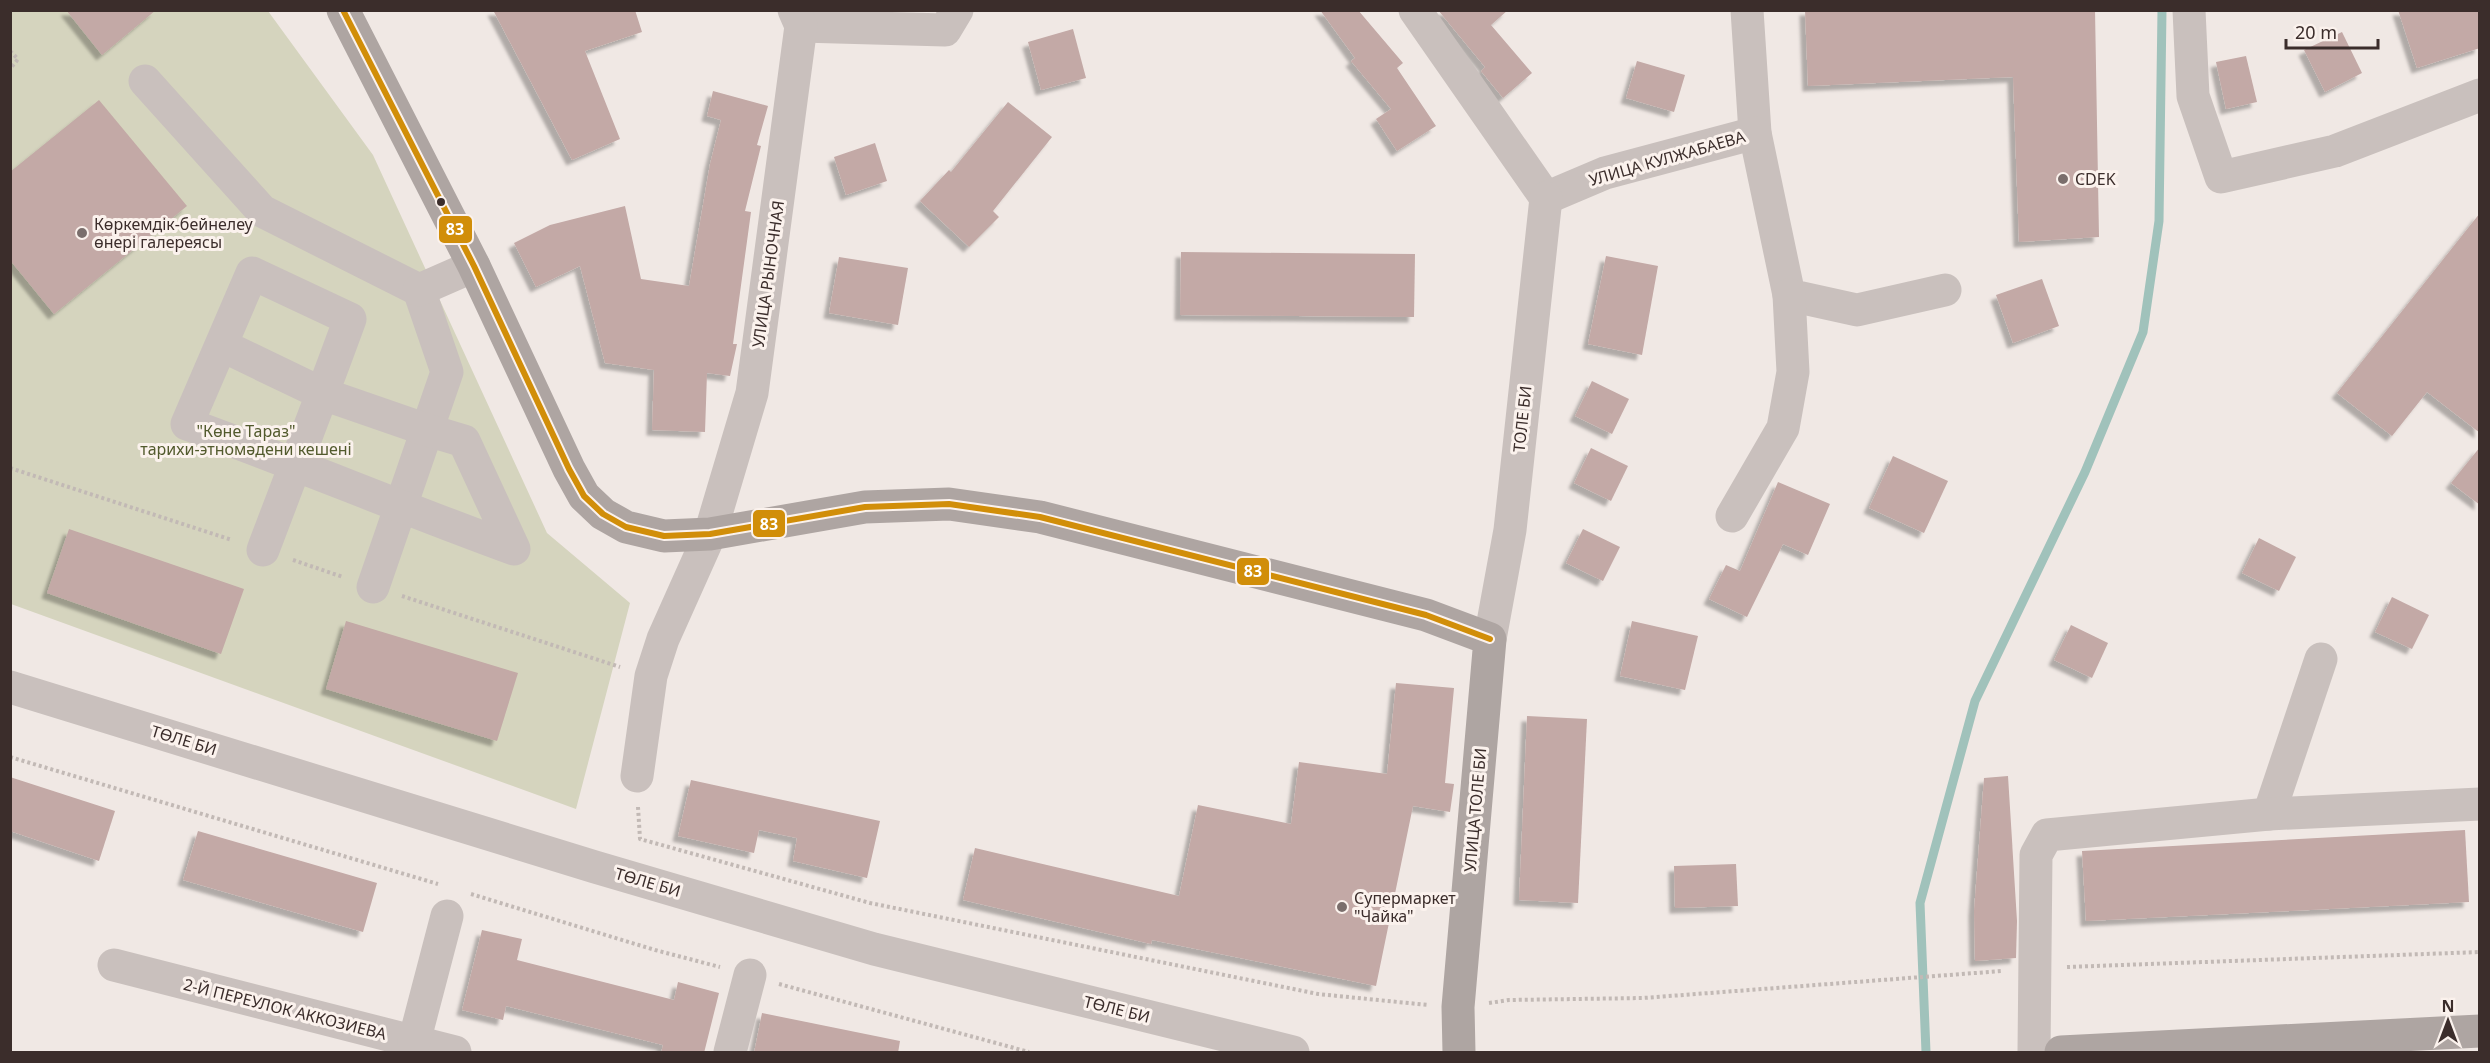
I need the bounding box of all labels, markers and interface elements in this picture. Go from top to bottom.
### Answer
scale bar [2286,12,2378,50]
text: 20 m [2295,20,2337,44]
street label: УЛИЦА КУЛЖАБАЕВА [1586,125,1749,191]
place label: CDEK [2075,168,2116,190]
marker: CDEK [2056,172,2070,186]
unlabelled marker [435,196,447,208]
street label: УЛИЦА РЫНОЧНАЯ [747,199,789,349]
place label: Көркемдік-бейнелеу өнері галереясы [94,213,254,253]
line badge: 83 [438,215,473,244]
text: 83 [446,218,464,240]
marker: Көркемдік-бейнелеу өнері галереясы [75,226,89,240]
street label: ТОЛЕ БИ [1508,385,1536,453]
park label: "Көне Тараз" тарихи-этномәдени кешені [140,420,352,460]
line badge: 83 [752,509,786,538]
text: 83 [760,513,778,535]
line badge: 83 [1236,557,1270,586]
text: 83 [1244,560,1262,582]
street label: ТӨЛЕ БИ [149,720,219,760]
street label: УЛИЦА ТОЛЕ БИ [1459,747,1491,873]
street label: ТӨЛЕ БИ [613,862,683,902]
place label: Супермаркет "Чайка" [1354,887,1456,927]
marker: Супермаркет "Чайка" [1335,900,1349,914]
street label: 2-Й ПЕРЕУЛОК АККОЗИЕВА [181,973,390,1045]
street label: ТӨЛЕ БИ [1082,990,1152,1028]
north arrow [2418,991,2478,1051]
text: N [2441,995,2455,1017]

